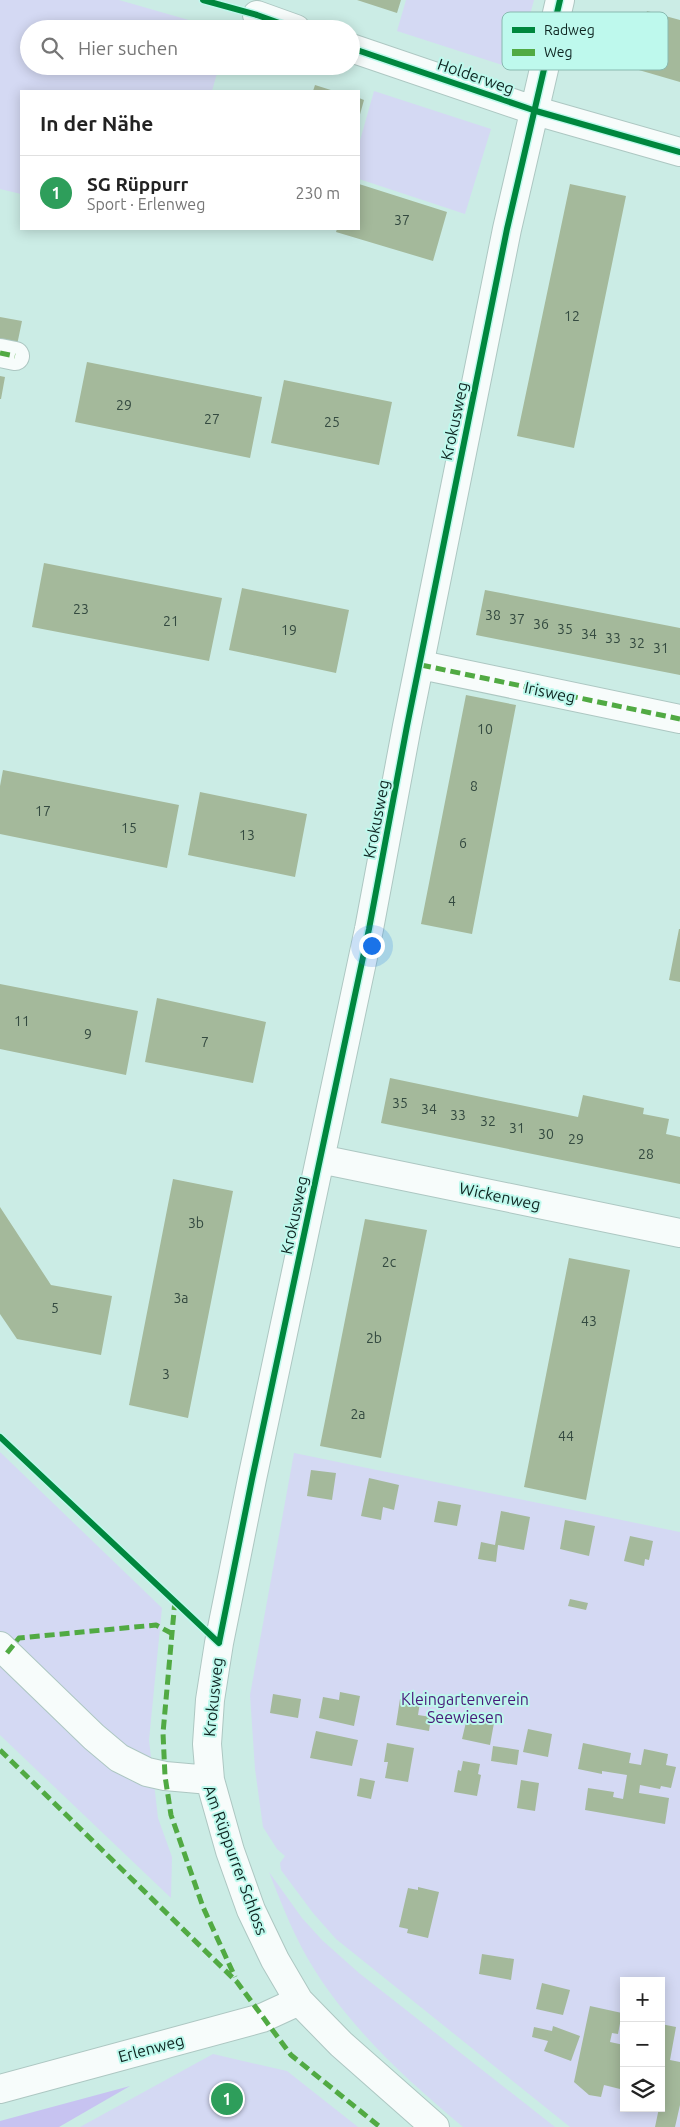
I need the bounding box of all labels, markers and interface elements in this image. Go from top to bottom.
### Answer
legend [502,12,668,70]
search box [20,20,360,75]
text: Radweg [544,22,595,38]
icon: search [38,34,66,62]
text: Hier suchen [78,37,178,59]
text: Weg [544,44,573,60]
street label: Holderweg [435,55,517,97]
text: In der Nähe [40,111,153,135]
text: SG Rüppurr [87,173,188,195]
text: 1 [51,184,61,202]
text: 230 m [295,184,340,202]
text: Sport · Erlenweg [87,195,205,213]
house number: 37 [394,212,410,228]
house number: 12 [564,308,580,324]
street label: Krokusweg [437,380,471,462]
house number: 29 [116,397,132,413]
house number: 27 [204,411,220,427]
house number: 25 [324,414,340,430]
house number: 23 [73,601,89,617]
house number: 38 [485,607,501,623]
house number: 37 [509,611,525,627]
house number: 21 [163,613,179,629]
house number: 36 [533,616,549,632]
house number: 35 [557,621,573,637]
house number: 19 [281,622,297,638]
house number: 34 [581,626,597,642]
house number: 33 [605,630,621,646]
house number: 32 [629,635,645,651]
house number: 31 [653,640,669,656]
street label: Irisweg [523,678,577,706]
house number: 10 [477,721,493,737]
street label: Krokusweg [360,778,392,860]
house number: 8 [470,778,478,794]
house number: 17 [35,803,51,819]
house number: 15 [121,820,137,836]
house number: 13 [239,827,255,843]
house number: 6 [459,835,467,851]
house number: 4 [448,893,456,909]
your location [359,933,385,959]
house number: 11 [14,1013,30,1029]
house number: 9 [84,1026,92,1042]
house number: 7 [201,1034,209,1050]
house number: 35 [392,1095,408,1111]
house number: 34 [421,1101,437,1117]
house number: 33 [450,1107,466,1123]
house number: 32 [480,1113,496,1129]
house number: 31 [509,1120,525,1136]
house number: 30 [538,1126,554,1142]
house number: 29 [568,1131,584,1147]
house number: 28 [638,1146,654,1162]
street label: Krokusweg [277,1174,311,1256]
street label: Wickenweg [458,1179,542,1213]
house number: 3b [188,1215,204,1231]
house number: 2c [382,1254,397,1270]
house number: 3a [173,1290,189,1306]
house number: 5 [51,1300,59,1316]
house number: 43 [581,1313,597,1329]
house number: 2b [366,1330,382,1346]
house number: 3 [162,1366,170,1382]
house number: 2a [350,1406,366,1422]
house number: 44 [558,1428,574,1444]
street label: Krokusweg [200,1656,226,1738]
park label: Kleingartenverein Seewiesen [401,1690,529,1726]
street label: Am Rüppurrer Schloss [201,1783,271,1937]
map controls [620,1977,665,2112]
button: + [620,1977,665,2022]
button: − [620,2022,665,2067]
street label: Erlenweg [116,2031,186,2065]
button: layers [620,2067,665,2112]
pin: 1 [211,2080,243,2118]

